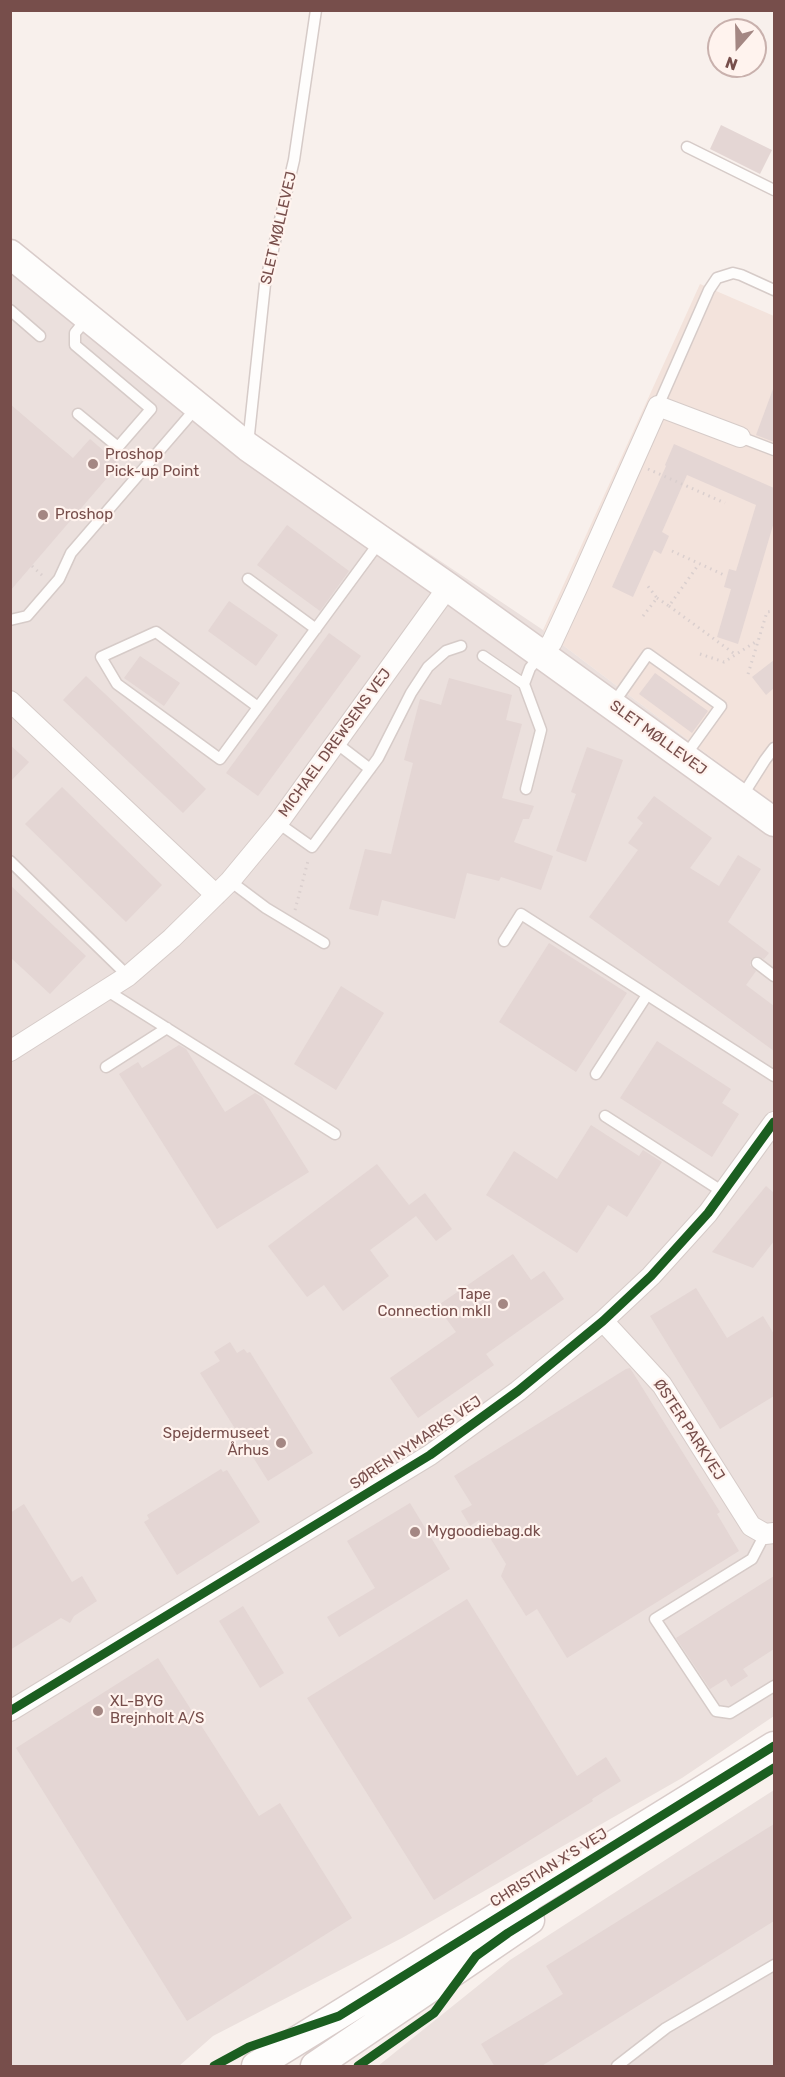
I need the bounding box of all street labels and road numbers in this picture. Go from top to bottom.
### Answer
street label: SLET MØLLEVEJ [257,170,301,286]
street label: MICHAEL DREWSENS VEJ [275,665,395,821]
street label: SLET MØLLEVEJ [606,697,710,779]
street label: ØSTER PARKVEJ [650,1376,728,1484]
street label: SØREN NYMARKS VEJ [347,1392,485,1494]
street label: CHRISTIAN X'S VEJ [487,1825,611,1911]

